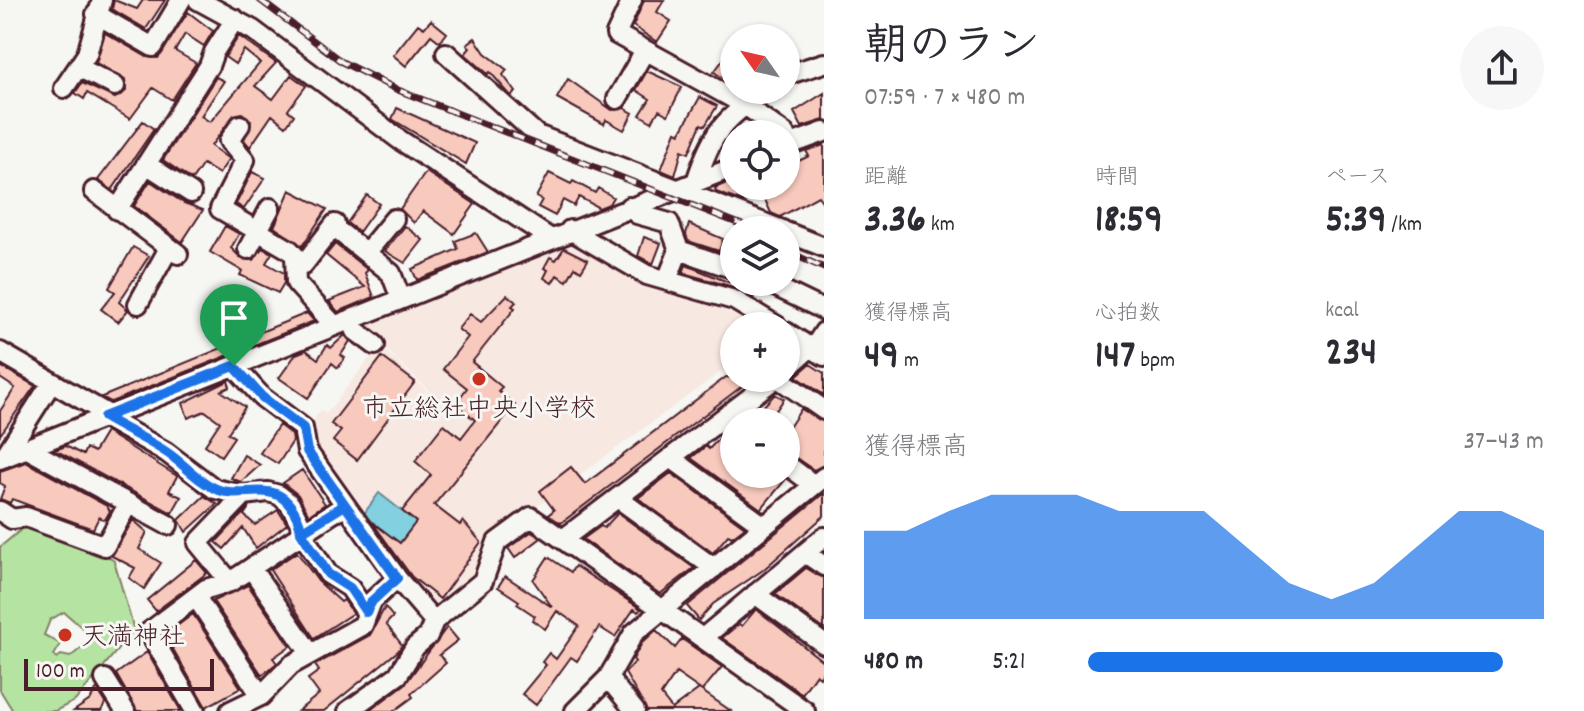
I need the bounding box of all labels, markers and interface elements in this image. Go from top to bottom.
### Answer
text: 朝のラン [864,18,1040,81]
north arrow [720,24,800,104]
map controls [720,24,800,488]
button: share [1460,26,1544,110]
text: 07:59 · 7 × 480 m [864,80,1025,117]
button: locate [720,120,800,200]
text: 距離 [864,163,908,194]
text: 時間 [1095,163,1139,194]
text: ペース [1325,163,1390,194]
text: 3.36 [864,194,926,251]
text: 18:59 [1095,194,1163,251]
text: 5:39 [1325,194,1387,251]
text: km [926,210,955,241]
text: /km [1387,210,1422,241]
button: layers [720,216,800,296]
pin [200,284,268,366]
icon: arrive [212,296,256,340]
text: kcal [1325,296,1359,327]
text: 獲得標高 [864,299,952,330]
text: 心拍数 [1095,299,1161,330]
button: + [720,312,800,392]
text: 234 [1325,327,1377,384]
text: 49 [864,330,899,387]
text: 147 [1095,330,1135,387]
text: m [899,346,919,377]
text: bpm [1135,346,1175,377]
marker: 市立総社中央小学校 [470,370,488,388]
place label: 市立総社中央小学校 [362,392,596,429]
button: − [720,408,800,488]
text: 37–43 m [1463,424,1544,461]
text: 獲得標高 [864,430,968,467]
place label: 天満神社 [81,620,185,657]
marker: 天満神社 [56,626,74,644]
text: 480 m [864,644,923,681]
text: 5:21 [992,644,1025,681]
scale bar [24,655,214,691]
text: 100 m [36,657,85,688]

